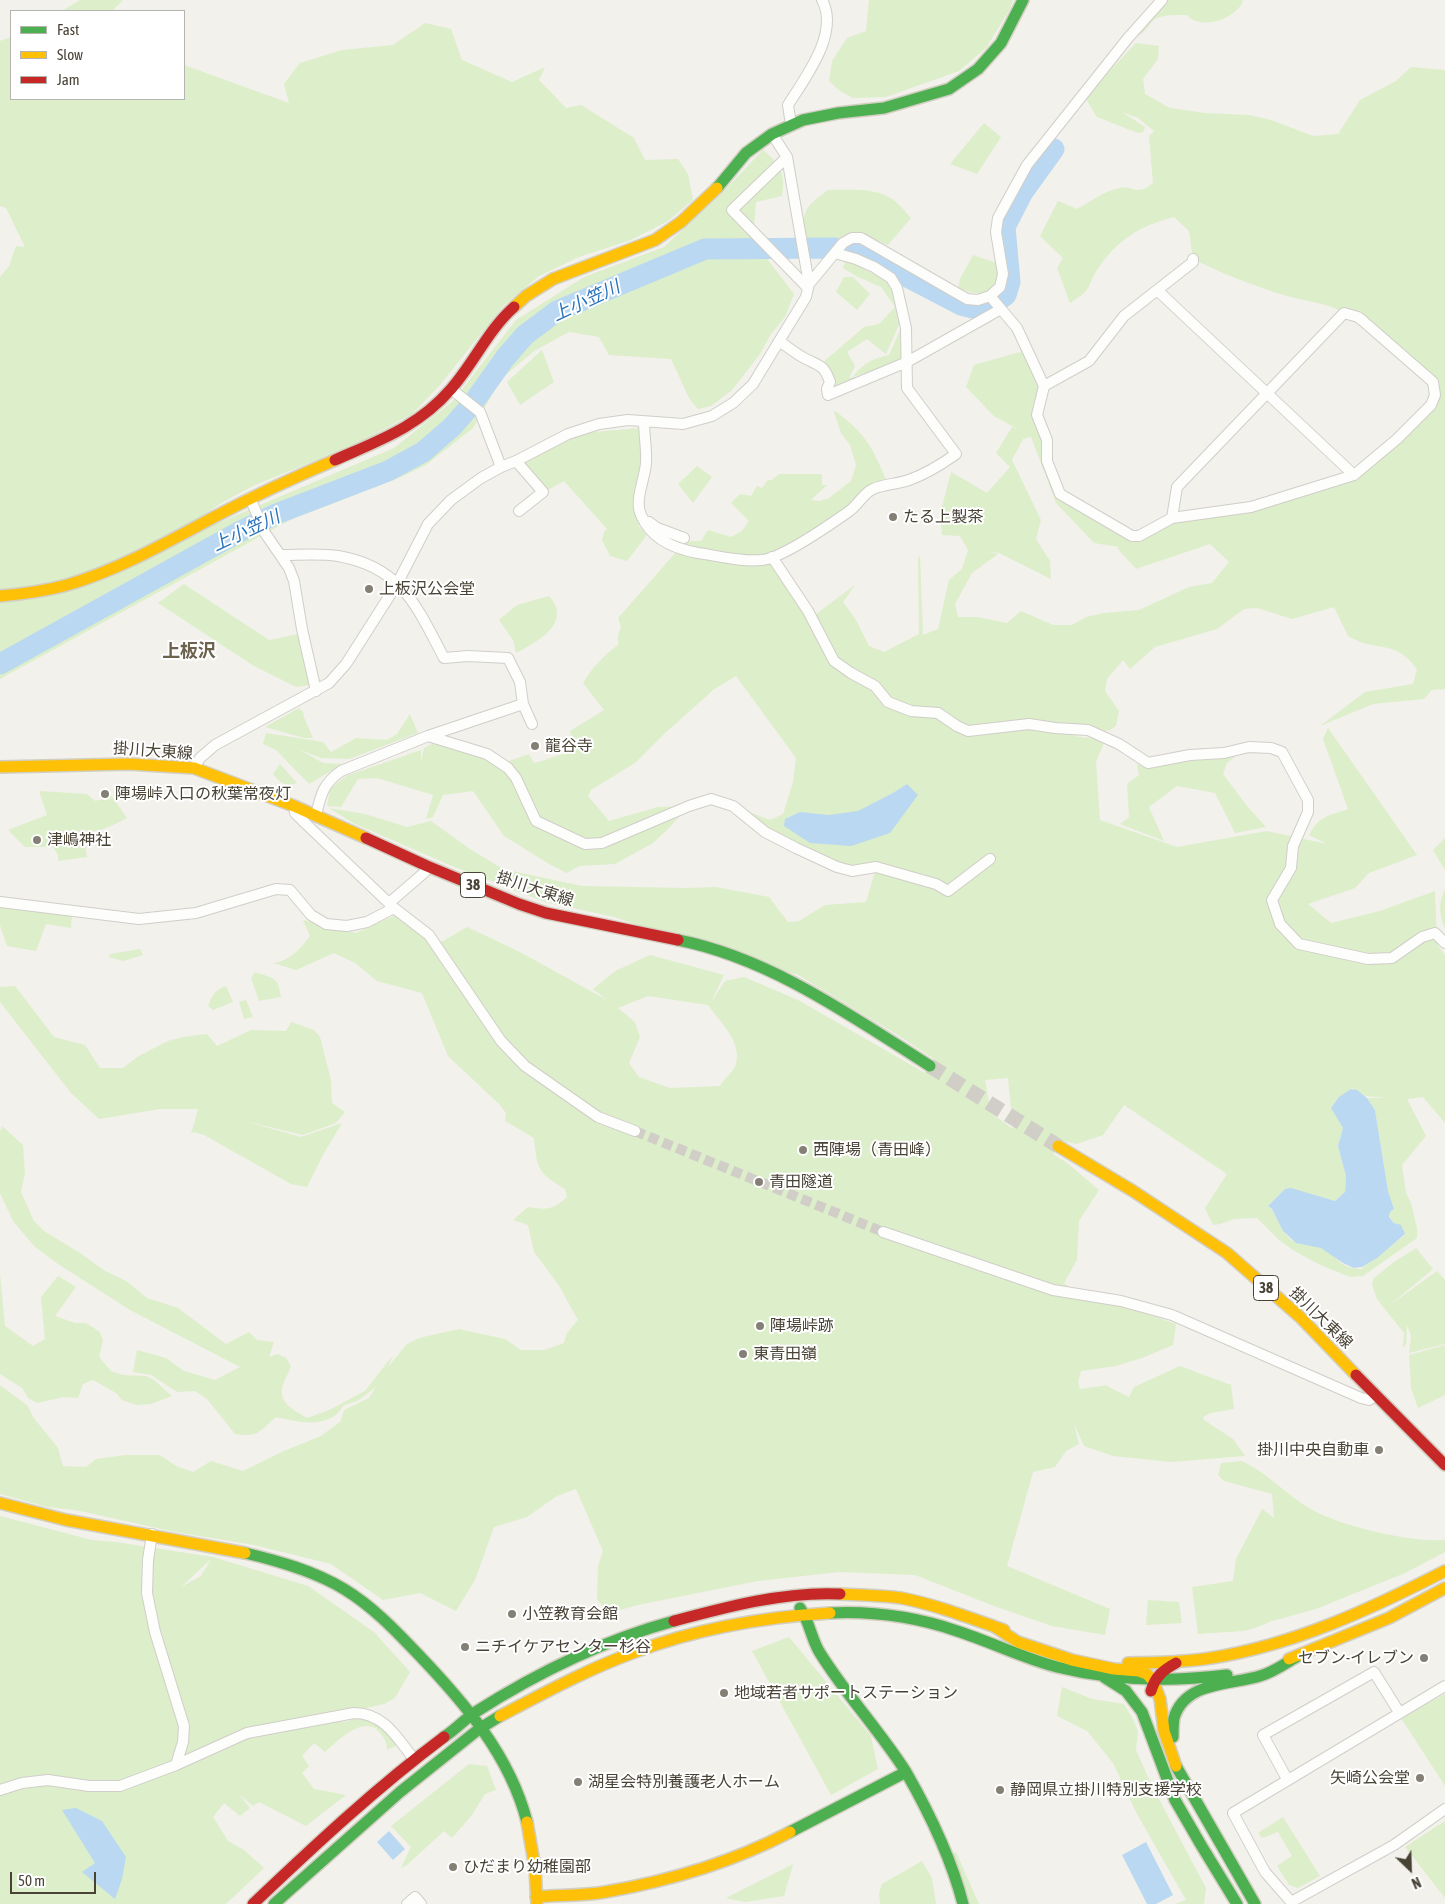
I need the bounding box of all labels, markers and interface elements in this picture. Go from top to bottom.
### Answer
legend [10,10,185,100]
text: Fast [57,21,79,38]
text: Slow [57,46,83,63]
text: Jam [57,71,80,88]
water label: 上小笠川 [549,276,623,326]
water label: 上小笠川 [209,506,283,556]
place label: たる上製茶 [903,507,983,527]
marker: たる上製茶 [887,511,899,523]
place label: 上板沢公会堂 [379,579,475,599]
marker: 上板沢公会堂 [363,583,375,595]
district label: 上板沢 [162,640,216,662]
place label: 龍谷寺 [545,736,593,756]
street label: 掛川大東線 [112,739,194,763]
marker: 龍谷寺 [529,740,541,752]
place label: 陣場峠入口の秋葉常夜灯 [115,784,291,804]
marker: 陣場峠入口の秋葉常夜灯 [99,788,111,800]
place label: 津嶋神社 [47,830,111,850]
marker: 津嶋神社 [31,834,43,846]
street label: 掛川大東線 [494,868,576,910]
road number: 38 [460,872,486,898]
place label: 西陣場（青田峰） [813,1140,941,1160]
marker: 西陣場（青田峰） [797,1144,809,1156]
place label: 青田隧道 [769,1172,833,1192]
marker: 青田隧道 [753,1176,765,1188]
road number: 38 [1254,1276,1278,1300]
street label: 掛川大東線 [1286,1283,1356,1353]
place label: 陣場峠跡 [770,1316,834,1336]
marker: 陣場峠跡 [754,1320,766,1332]
place label: 東青田嶺 [753,1344,817,1364]
marker: 東青田嶺 [737,1348,749,1360]
place label: 掛川中央自動車 [1257,1440,1369,1460]
marker: 掛川中央自動車 [1373,1444,1385,1456]
place label: 小笠教育会館 [522,1604,618,1624]
marker: 小笠教育会館 [506,1608,518,1620]
place label: ニチイケアセンター杉谷 [475,1637,651,1657]
marker: ニチイケアセンター杉谷 [459,1641,471,1653]
place label: セブン-イレブン [1298,1648,1414,1668]
marker: セブン-イレブン [1418,1652,1430,1664]
place label: 地域若者サポートステーション [734,1683,958,1703]
marker: 地域若者サポートステーション [718,1687,730,1699]
place label: 矢崎公会堂 [1330,1768,1410,1788]
place label: 湖星会特別養護老人ホーム [588,1772,780,1792]
marker: 矢崎公会堂 [1414,1772,1426,1784]
marker: 湖星会特別養護老人ホーム [572,1776,584,1788]
place label: 静岡県立掛川特別支援学校 [1010,1780,1202,1800]
marker: 静岡県立掛川特別支援学校 [994,1784,1006,1796]
north arrow [1385,1844,1435,1894]
place label: ひだまり幼稚園部 [463,1857,591,1877]
marker: ひだまり幼稚園部 [447,1861,459,1873]
scale bar [12,1862,99,1894]
text: 50 m [18,1872,45,1889]
text: N [1409,1874,1423,1892]

